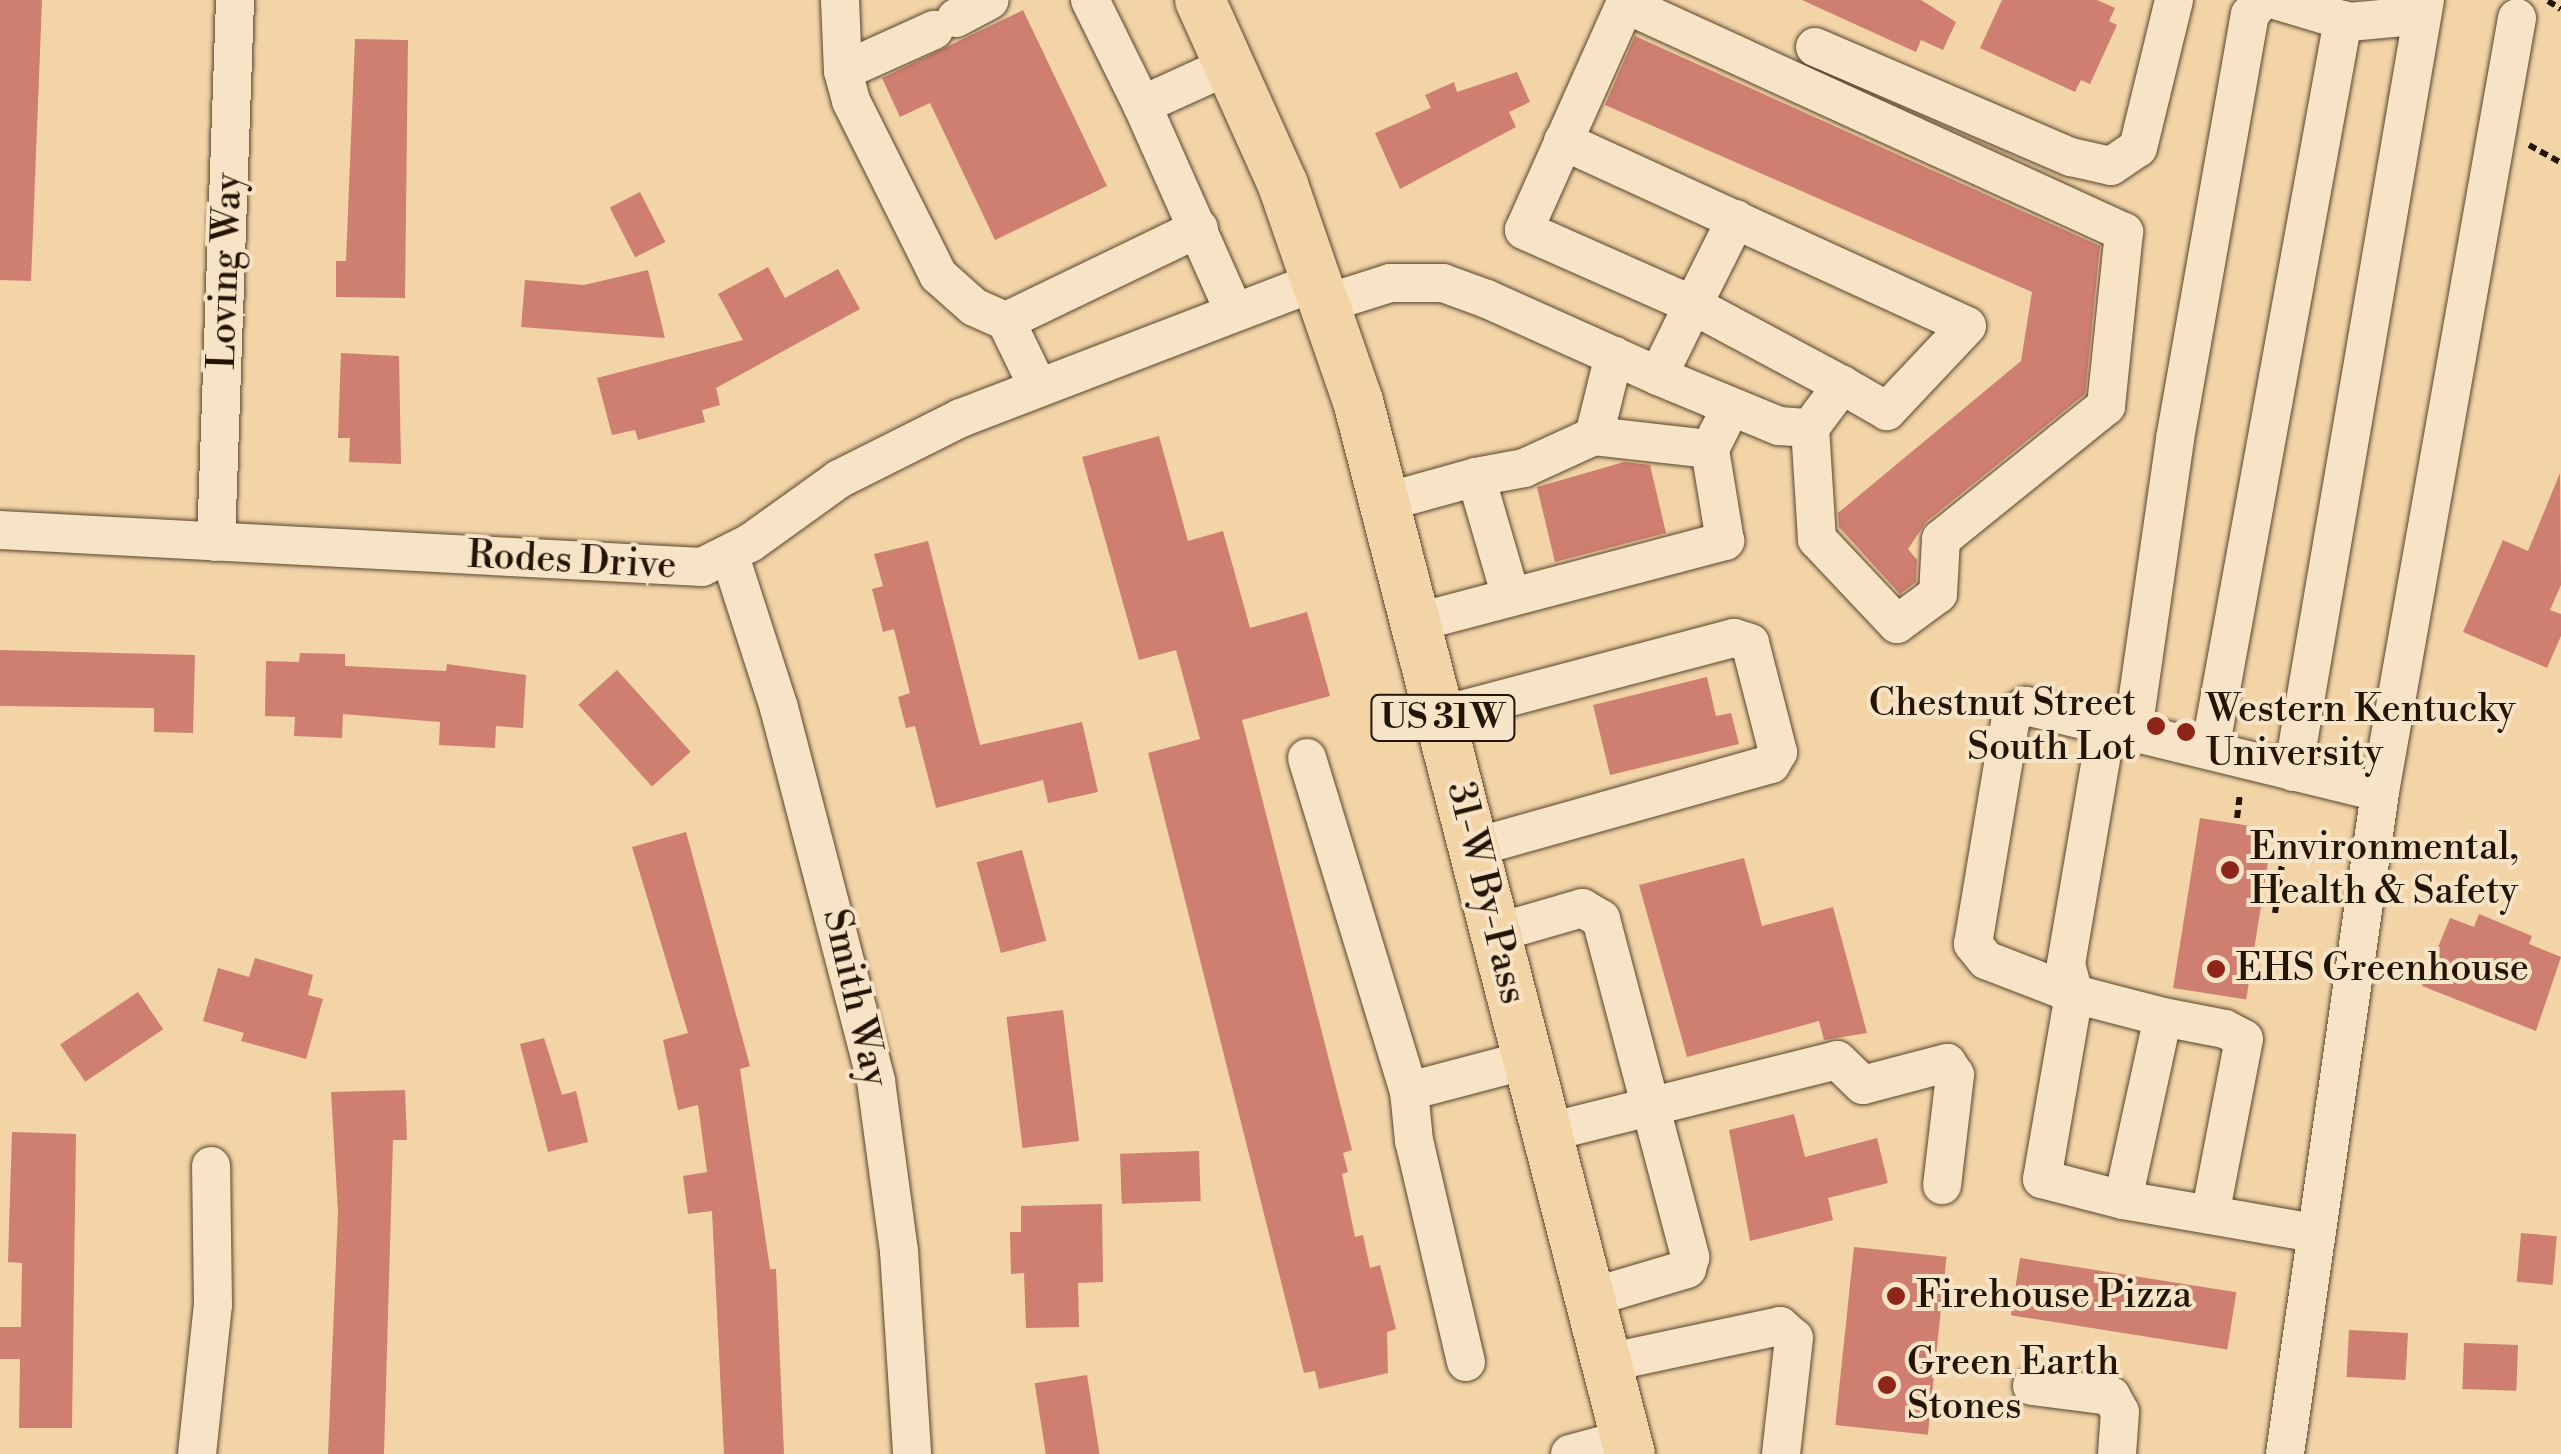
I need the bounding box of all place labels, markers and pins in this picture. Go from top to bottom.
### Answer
place label: Chestnut Street South Lot [1869,681,2136,771]
place label: Western Kentucky University [2206,687,2516,776]
marker: Chestnut Street South Lot [2145,715,2167,737]
marker: Western Kentucky University [2175,721,2197,743]
place label: Environmental, Health & Safety [2250,825,2519,914]
marker: Environmental, Health & Safety [2219,859,2241,881]
place label: EHS Greenhouse [2236,946,2529,992]
marker: EHS Greenhouse [2205,958,2227,980]
place label: Firehouse Pizza [1916,1273,2192,1319]
marker: Firehouse Pizza [1885,1285,1907,1307]
place label: Green Earth Stones [1907,1340,2119,1430]
marker: Green Earth Stones [1876,1374,1898,1396]

